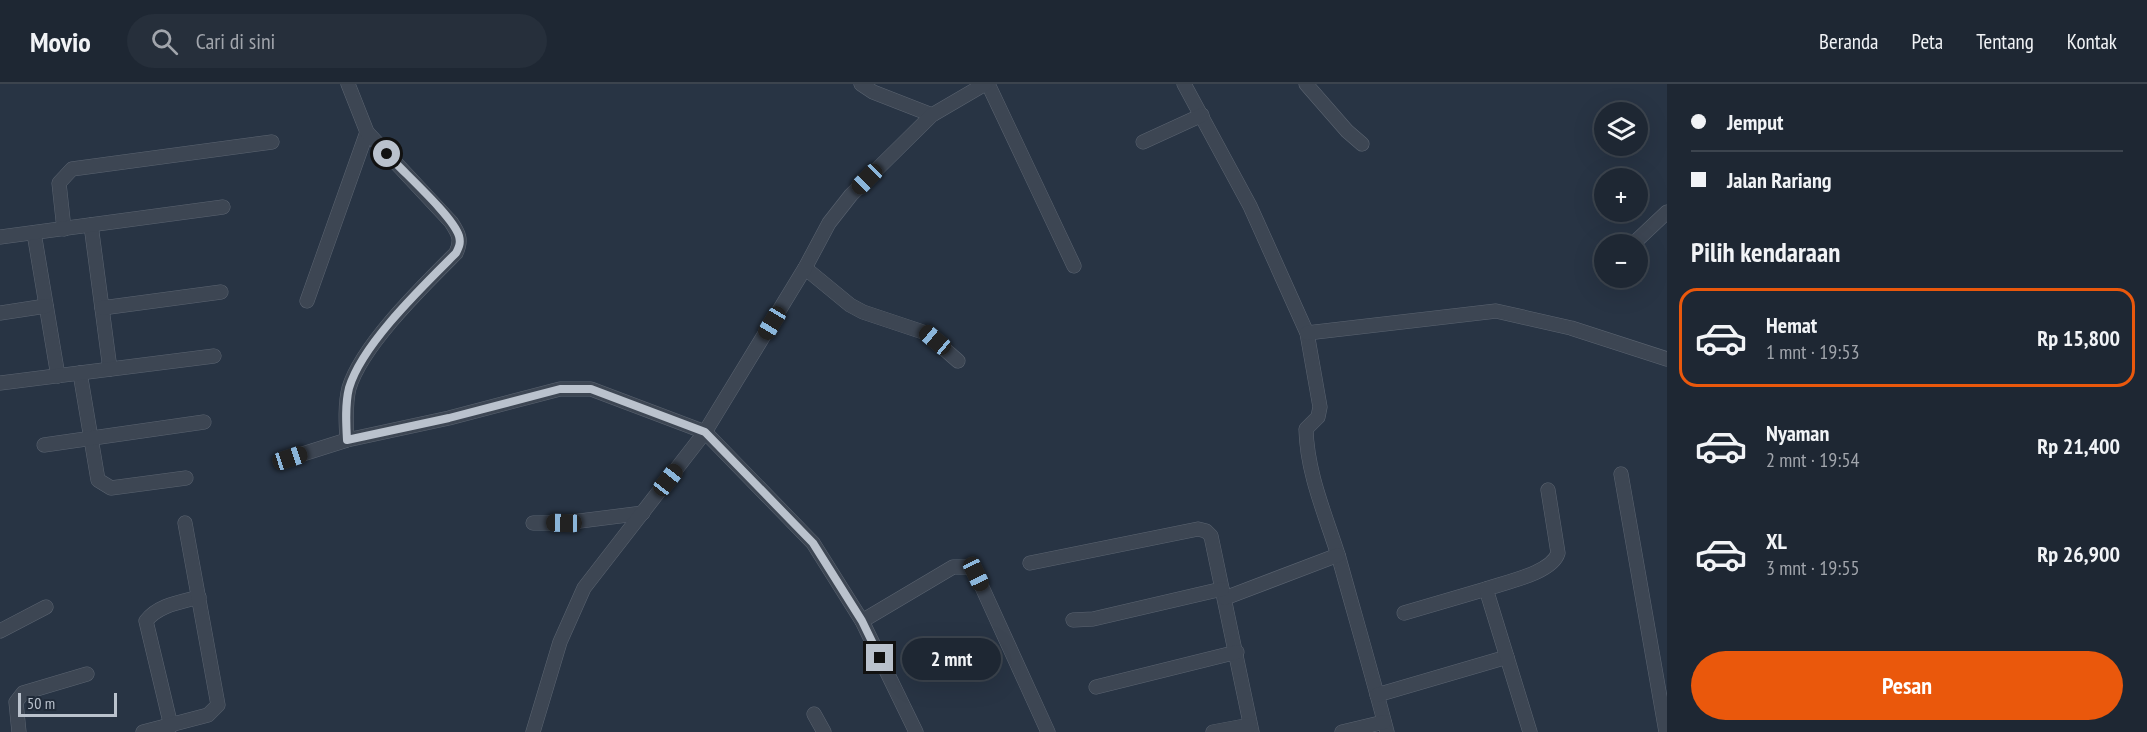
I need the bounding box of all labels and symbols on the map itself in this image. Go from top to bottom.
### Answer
route start [373,140,400,167]
car [848,160,886,198]
car [755,303,789,343]
car [915,322,955,358]
car [270,444,310,472]
car [650,460,686,500]
car [546,514,582,532]
car [960,554,992,594]
callout: 2 mnt [901,637,1000,679]
route end [866,644,893,671]
scale bar [18,690,117,718]

